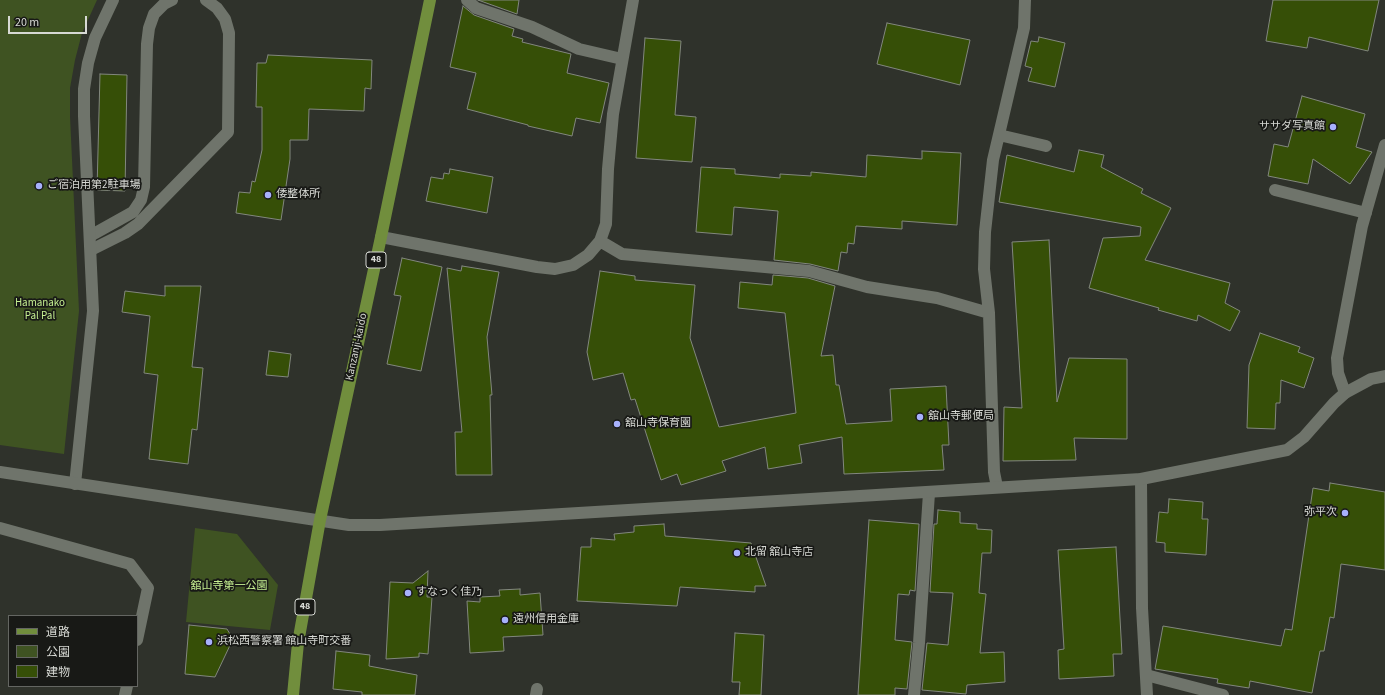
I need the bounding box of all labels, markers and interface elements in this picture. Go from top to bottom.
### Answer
scale bar [10,8,89,34]
text: 20 m [15,14,39,31]
place label: ササダ写真館 [1259,120,1325,134]
marker: ササダ写真館 [1328,122,1338,132]
place label: ご宿泊用第2駐車場 [47,179,140,193]
marker: ご宿泊用第2駐車場 [34,181,44,191]
place label: 倭整体所 [276,188,320,202]
marker: 倭整体所 [263,190,273,200]
road number: 48 [366,252,386,268]
park label: Hamanako Pal Pal [15,297,65,323]
street label: Kanzanji-kaido [343,312,371,382]
place label: 舘山寺郵便局 [928,410,994,424]
marker: 舘山寺郵便局 [915,412,925,422]
place label: 舘山寺保育園 [625,417,691,431]
marker: 舘山寺保育園 [612,419,622,429]
place label: 弥平次 [1304,506,1337,520]
marker: 弥平次 [1340,508,1350,518]
place label: 北留 舘山寺店 [745,546,813,560]
marker: 北留 舘山寺店 [732,548,742,558]
park label: 舘山寺第一公園 [191,580,267,594]
place label: すなっく佳乃 [416,586,482,600]
marker: すなっく佳乃 [403,588,413,598]
road number: 48 [295,599,315,615]
place label: 遠州信用金庫 [513,613,579,627]
legend [8,615,138,687]
marker: 遠州信用金庫 [500,615,510,625]
text: 道路 [46,624,70,641]
place label: 浜松西警察署 館山寺町交番 [217,635,351,649]
marker: 浜松西警察署 館山寺町交番 [204,637,214,647]
text: 公園 [46,644,70,661]
text: 建物 [46,664,70,681]

